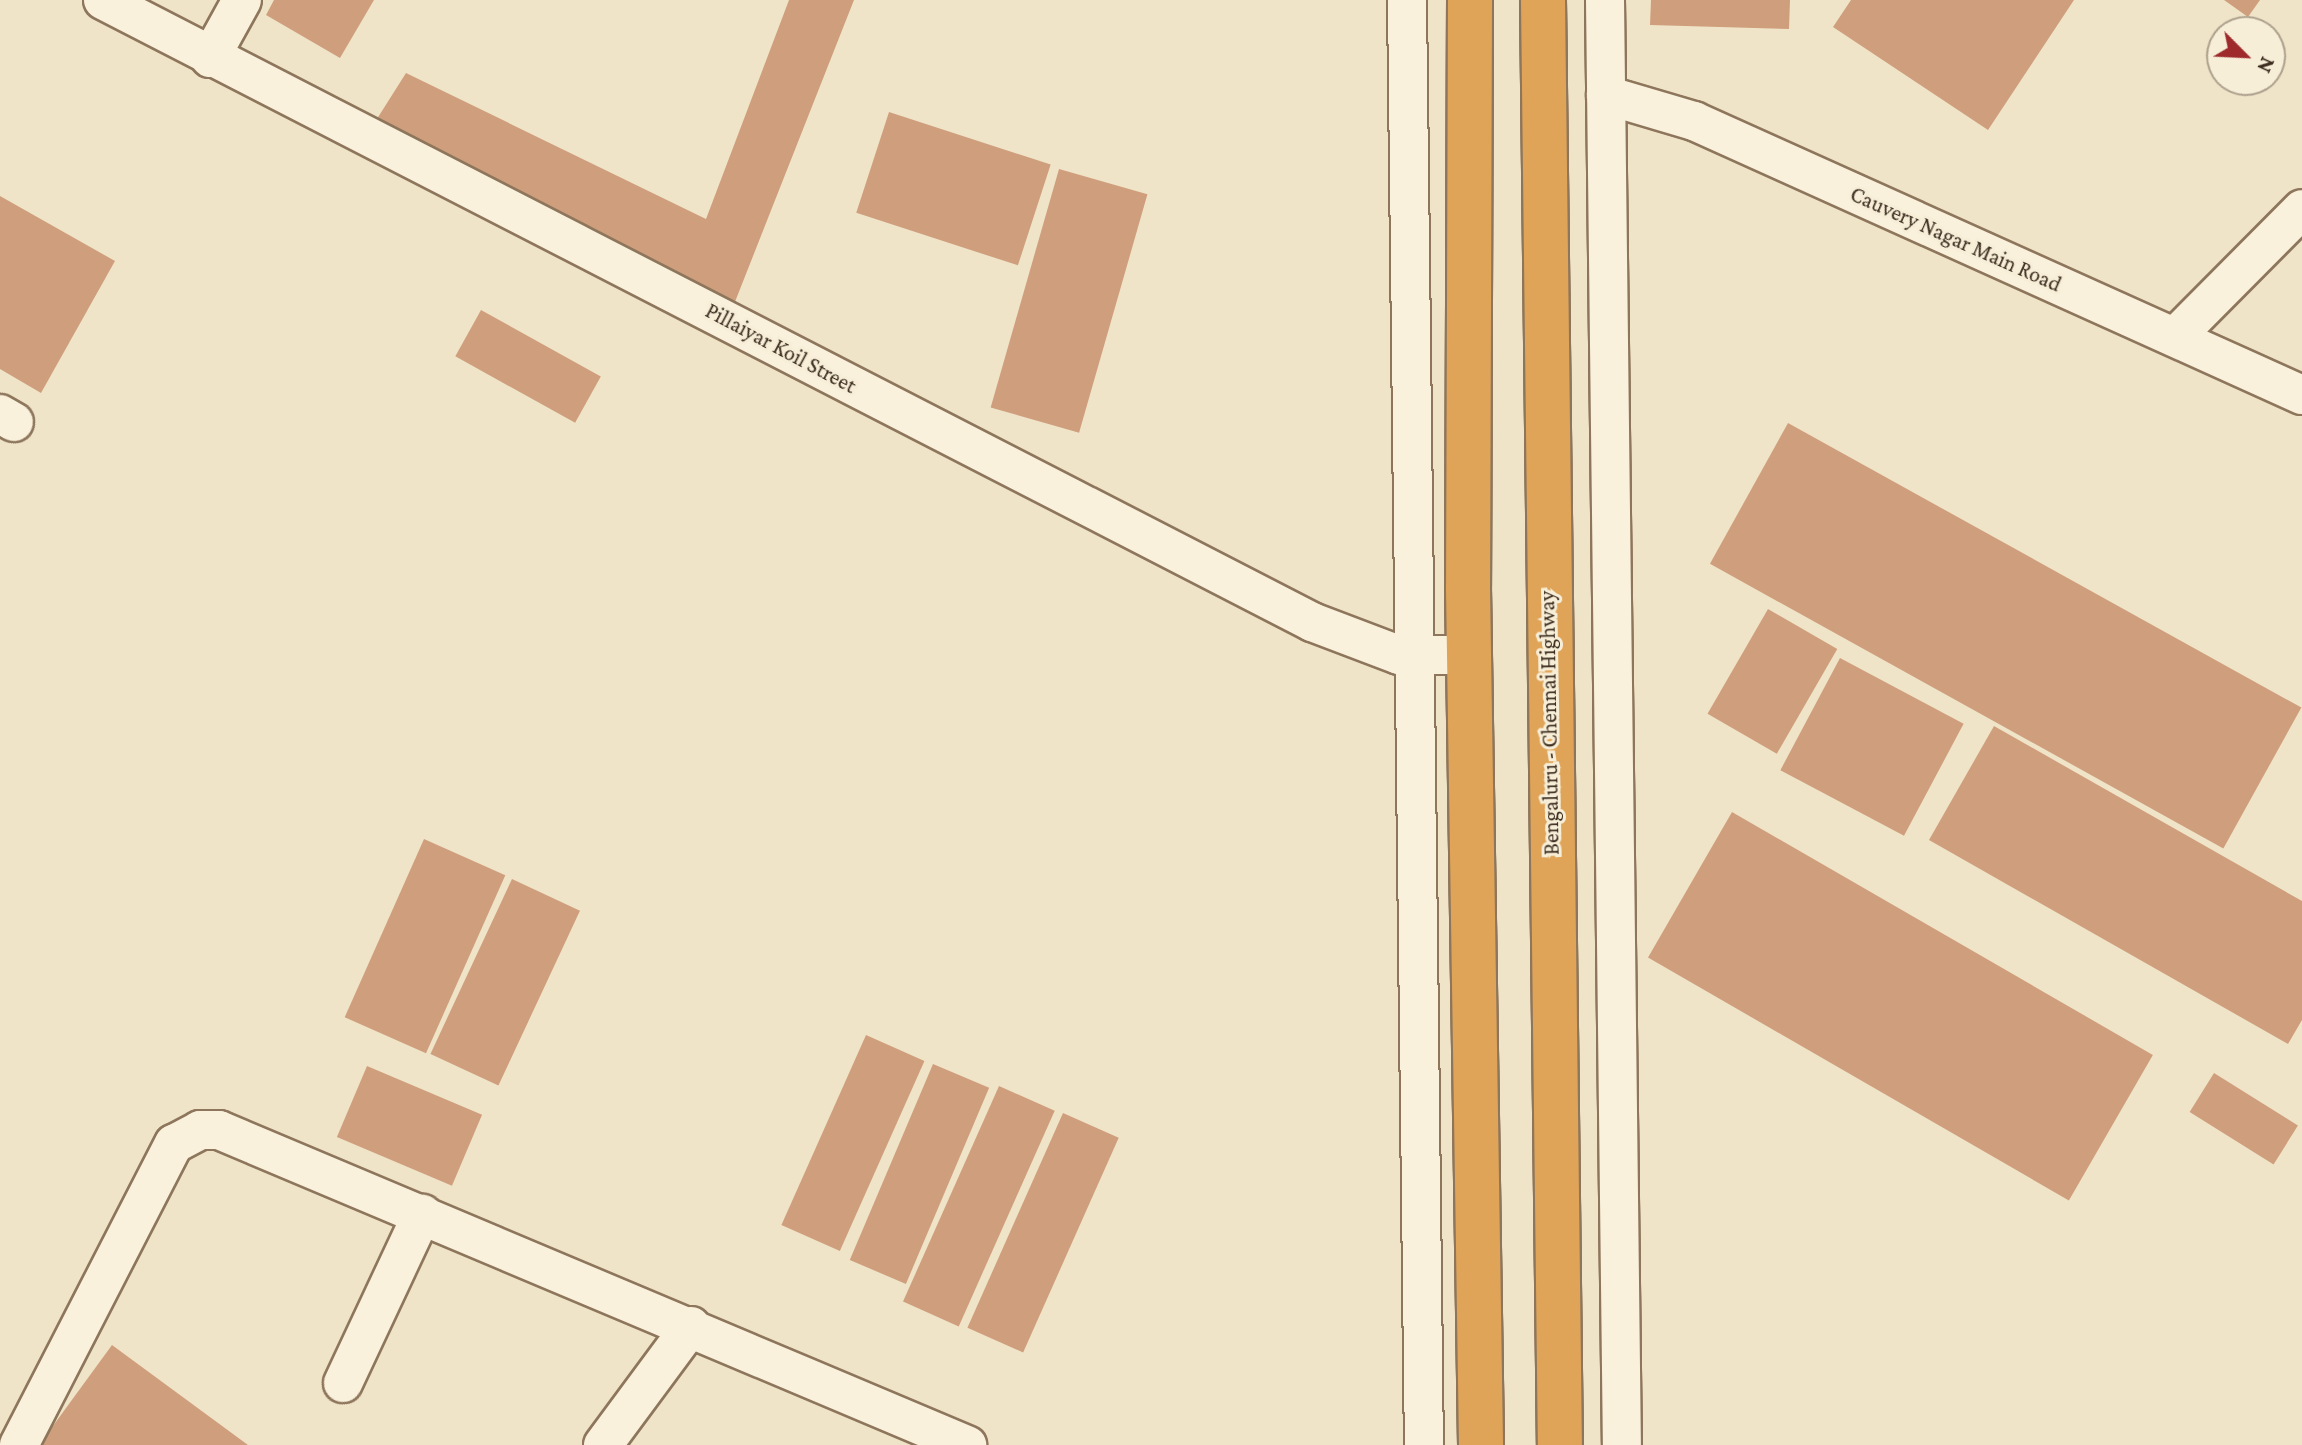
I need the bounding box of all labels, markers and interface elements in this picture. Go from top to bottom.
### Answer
north arrow [2206,16,2286,96]
text: N [2252,53,2281,77]
street label: Cauvery Nagar Main Road [1846,180,2066,298]
street label: Pillaiyar Koil Street [701,297,861,399]
street label: Bengaluru - Chennai Highway [1533,591,1565,855]

